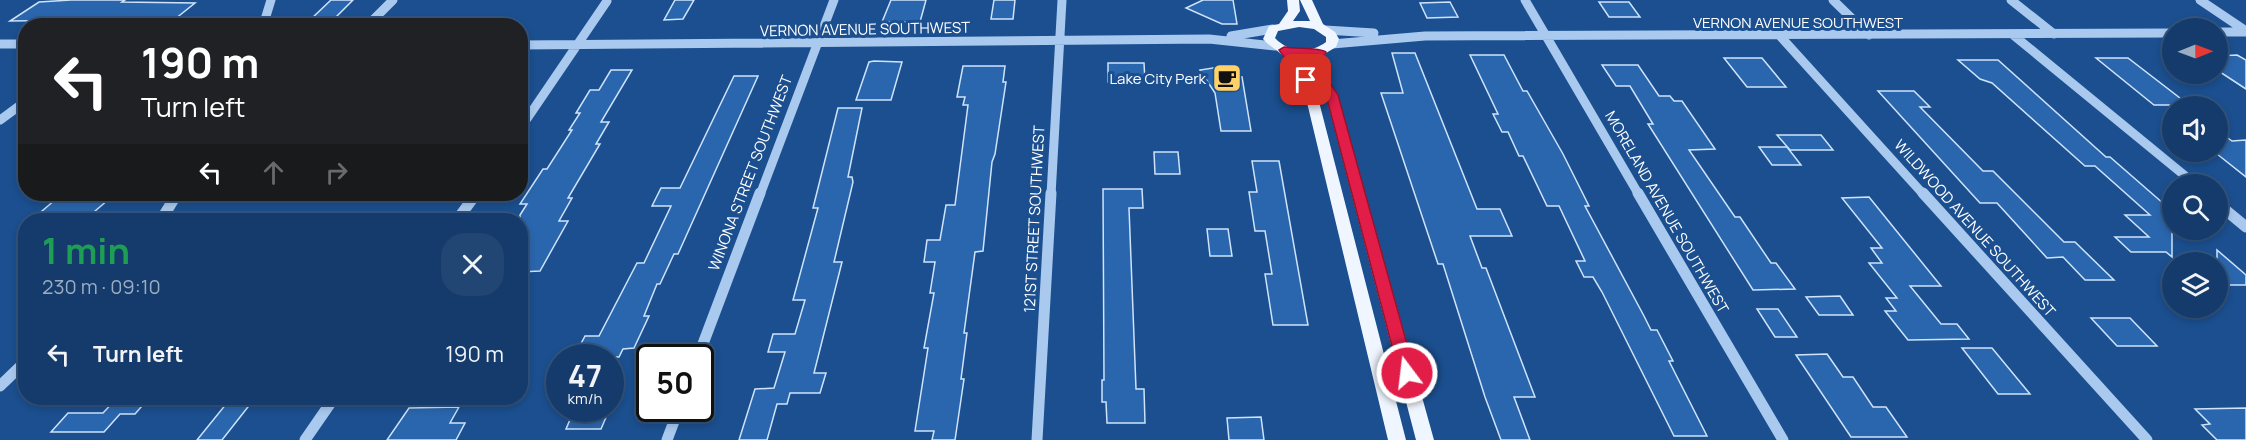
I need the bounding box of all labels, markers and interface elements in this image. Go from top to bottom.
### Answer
street label: VERNON AVENUE SOUTHWEST [1693,12,1903,33]
street label: VERNON AVENUE SOUTHWEST [760,17,970,41]
north arrow [2162,18,2228,84]
map controls [2162,18,2228,318]
text: 190 m [141,33,259,91]
icon: left [42,42,120,120]
pin [1280,54,1331,105]
cafe icon: Lake City Perk [1211,62,1243,94]
icon: arrive [1289,63,1322,96]
place label: Lake City Perk [1109,68,1207,89]
street label: WINONA STREET SOUTHWEST [703,72,797,274]
text: Turn left [141,88,245,125]
button: sound [2162,96,2228,162]
street label: MORELAND AVENUE SOUTHWEST [1600,107,1734,317]
street label: 121ST STREET SOUTHWEST [1019,125,1049,313]
street label: WILDWOOD AVENUE SOUTHWEST [1890,135,2060,321]
icon: left [194,156,227,189]
icon: ahead [257,156,290,189]
icon: right [320,156,353,189]
button: search [2162,174,2228,240]
text: 1 min [42,226,130,275]
button: close [441,233,504,296]
button: layers [2162,252,2228,318]
text: 230 m · 09:10 [42,273,161,300]
icon: left [42,338,75,371]
text: Turn left [93,339,183,369]
text: 190 m [445,339,504,369]
position arrow [1375,341,1439,405]
speed limit sign: 50 [636,344,714,422]
text: 47 [568,355,602,396]
text: km/h [568,388,602,409]

